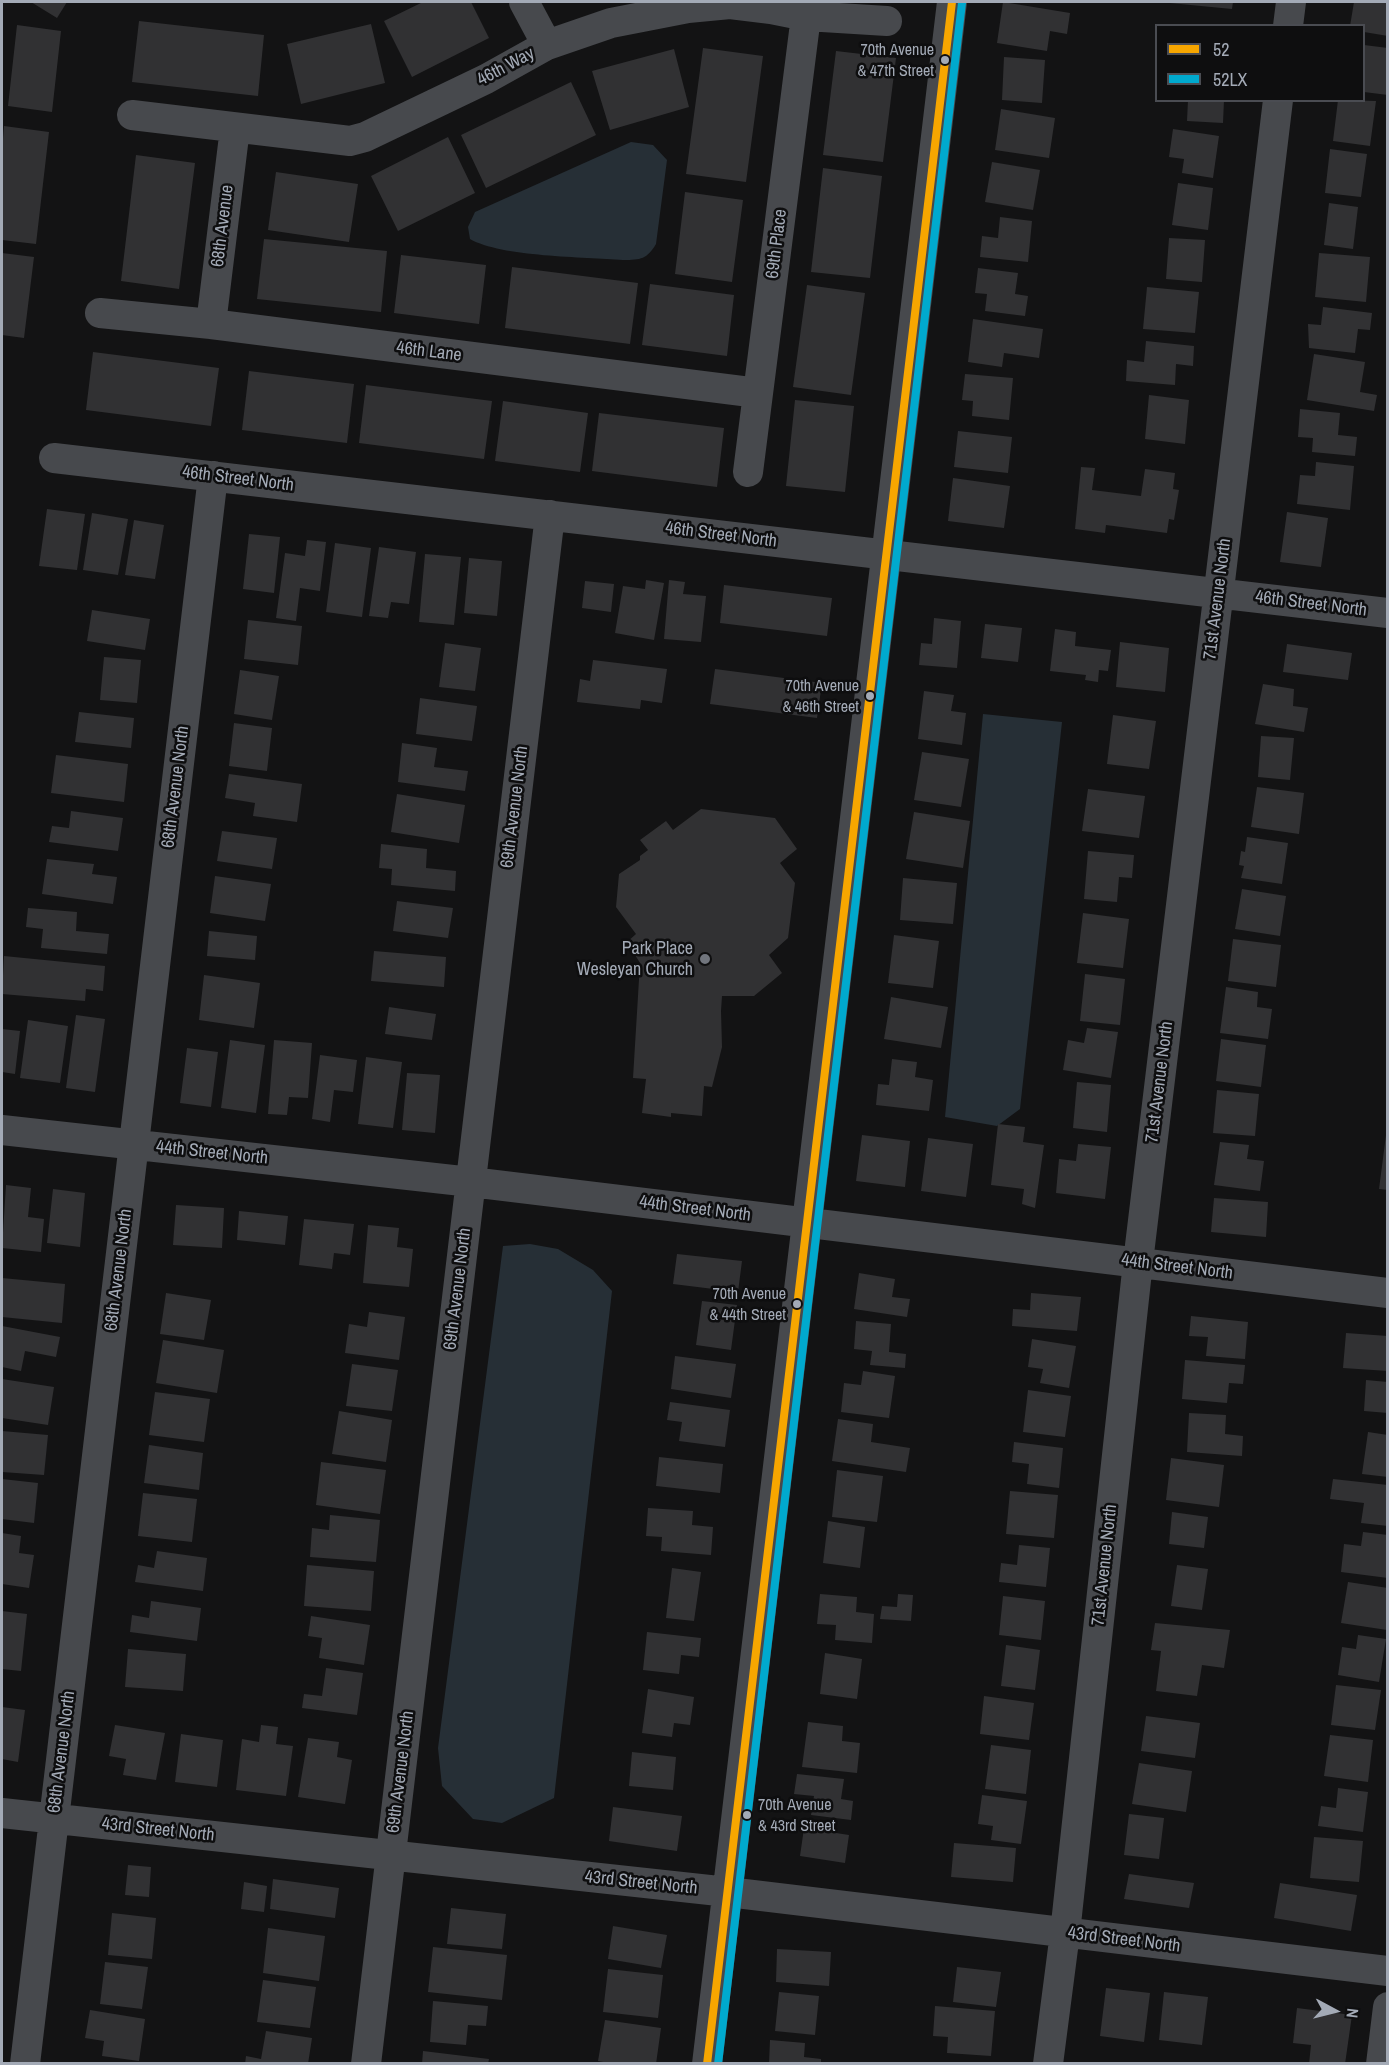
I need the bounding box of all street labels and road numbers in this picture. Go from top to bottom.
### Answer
street label: 46th Way [474,43,538,91]
street label: 68th Avenue [207,184,239,268]
street label: 69th Place [762,208,792,280]
street label: 46th Lane [395,337,463,367]
street label: 46th Street North [181,461,295,497]
street label: 46th Street North [664,517,778,553]
street label: 71st Avenue North [1200,537,1236,661]
street label: 46th Street North [1254,586,1368,622]
street label: 68th Avenue North [158,725,194,849]
street label: 69th Avenue North [497,745,533,869]
street label: 71st Avenue North [1142,1020,1178,1144]
street label: 44th Street North [155,1136,269,1170]
street label: 44th Street North [638,1191,752,1227]
street label: 68th Avenue North [101,1208,137,1332]
street label: 69th Avenue North [440,1227,476,1351]
street label: 44th Street North [1120,1249,1234,1285]
street label: 71st Avenue North [1088,1503,1122,1627]
street label: 68th Avenue North [44,1690,80,1814]
street label: 69th Avenue North [383,1710,419,1834]
street label: 43rd Street North [101,1813,215,1847]
street label: 43rd Street North [584,1866,698,1900]
street label: 43rd Street North [1066,1922,1182,1958]

